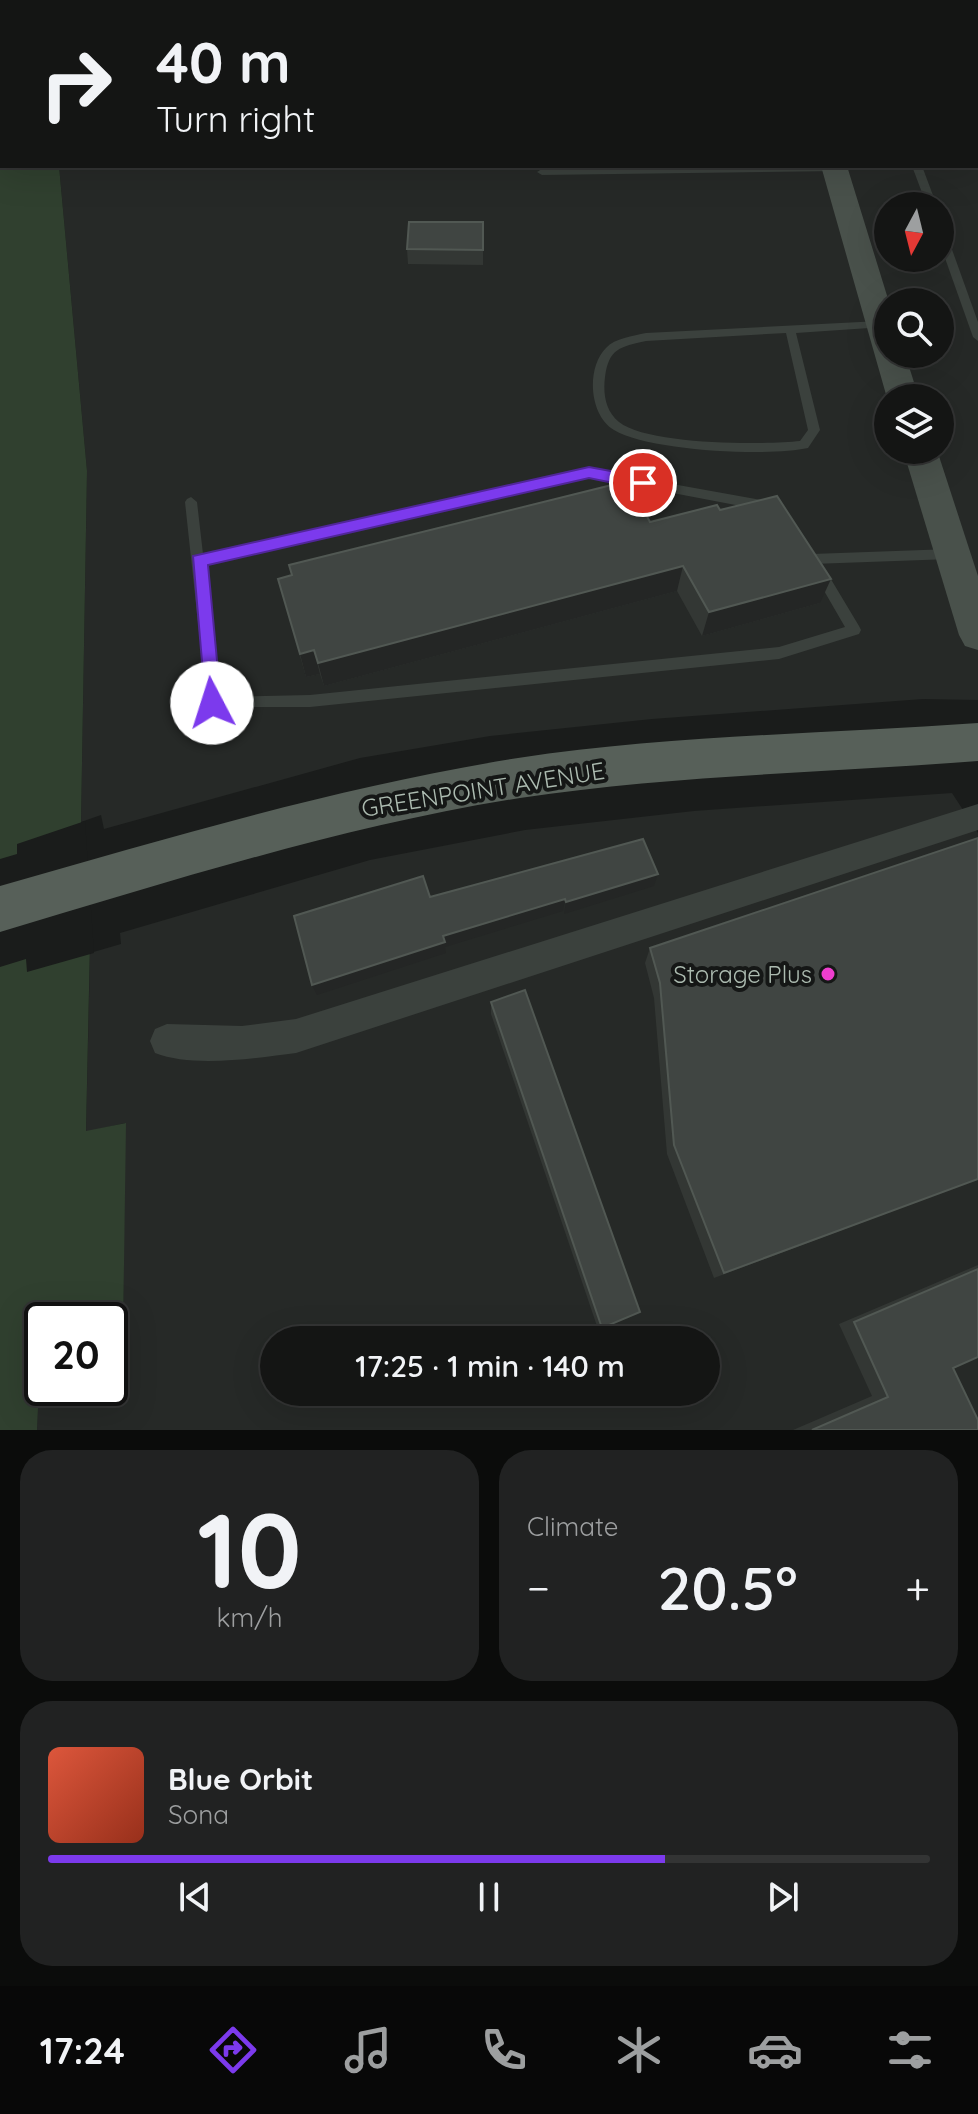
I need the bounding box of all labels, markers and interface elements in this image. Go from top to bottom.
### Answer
text: 40 m [156,27,291,97]
icon: right [24,32,128,136]
text: Turn right [156,96,315,141]
north arrow [874,192,954,272]
map controls [874,192,954,464]
button: search [874,288,954,368]
button: layers [874,384,954,464]
pin [609,449,677,517]
icon: arrive [621,461,665,505]
position arrow [170,661,254,745]
street label: GREENPOINT AVENUE [359,755,607,823]
place label: Storage Plus [673,959,812,989]
marker: Storage Plus [819,965,837,983]
speed limit sign: 20 [24,1302,128,1406]
text: 17:25 · 1 min · 140 m [355,1347,625,1385]
text: 10 [197,1484,302,1614]
text: Climate [527,1510,618,1543]
text: 20.5° [657,1550,798,1625]
text: − [527,1560,550,1615]
text: + [905,1560,930,1615]
text: km/h [217,1601,282,1634]
text: Blue Orbit [168,1760,313,1798]
text: Sona [168,1798,229,1831]
icon: previous [173,1875,217,1919]
icon: pause [467,1875,511,1919]
icon: next [761,1875,805,1919]
icon: directions [205,2022,261,2078]
icon: music [340,2022,396,2078]
icon: phone [476,2022,532,2078]
icon: climate [611,2022,667,2078]
icon: car [747,2022,803,2078]
icon: filters [882,2022,938,2078]
text: 17:24 [40,2028,125,2073]

